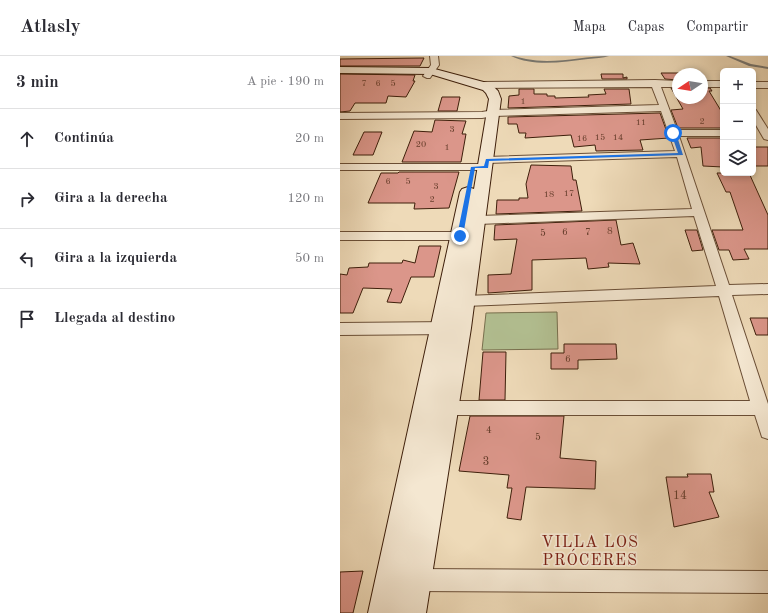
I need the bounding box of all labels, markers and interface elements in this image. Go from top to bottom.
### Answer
text: Atlasly [20,18,81,37]
text: Mapa [573,20,606,34]
text: Capas [628,20,664,34]
text: Compartir [686,20,748,34]
north arrow [672,68,708,104]
map controls [720,68,756,176]
button: + [720,68,756,104]
text: 3 min [16,74,59,91]
text: A pie · 190 m [247,75,324,88]
house number: 7 [361,79,367,88]
house number: 6 [375,79,381,88]
house number: 5 [390,79,396,88]
house number: 1 [520,97,526,106]
button: − [720,104,756,140]
house number: 2 [699,117,705,126]
house number: 11 [636,118,646,127]
route start [664,124,682,142]
house number: 3 [449,125,455,134]
icon: ahead [16,128,38,150]
text: Continúa [54,131,114,146]
text: 20 m [295,132,324,145]
house number: 15 [595,133,605,142]
house number: 14 [613,133,623,142]
house number: 16 [577,134,587,143]
house number: 20 [416,140,426,149]
button: layers [720,140,756,176]
house number: 1 [444,143,450,152]
house number: 6 [385,177,391,186]
house number: 5 [405,177,411,186]
house number: 3 [433,182,439,191]
icon: right [16,188,38,210]
house number: 17 [564,189,574,198]
house number: 18 [544,190,554,199]
text: Gira a la derecha [54,191,168,206]
text: 120 m [287,192,324,205]
house number: 2 [429,195,435,204]
house number: 8 [607,226,613,236]
route end [451,227,469,245]
house number: 6 [562,227,568,237]
house number: 7 [585,227,591,237]
house number: 5 [540,228,546,238]
icon: left [16,248,38,270]
text: Gira a la izquierda [54,251,177,266]
text: 50 m [295,252,324,265]
icon: arrive [16,308,38,330]
text: Llegada al destino [54,311,175,326]
house number: 6 [565,354,571,364]
house number: 4 [486,425,492,435]
house number: 5 [535,432,541,442]
house number: 3 [483,456,489,468]
house number: 14 [673,490,687,502]
district label: VILLA LOS PRÓCERES [541,535,639,569]

